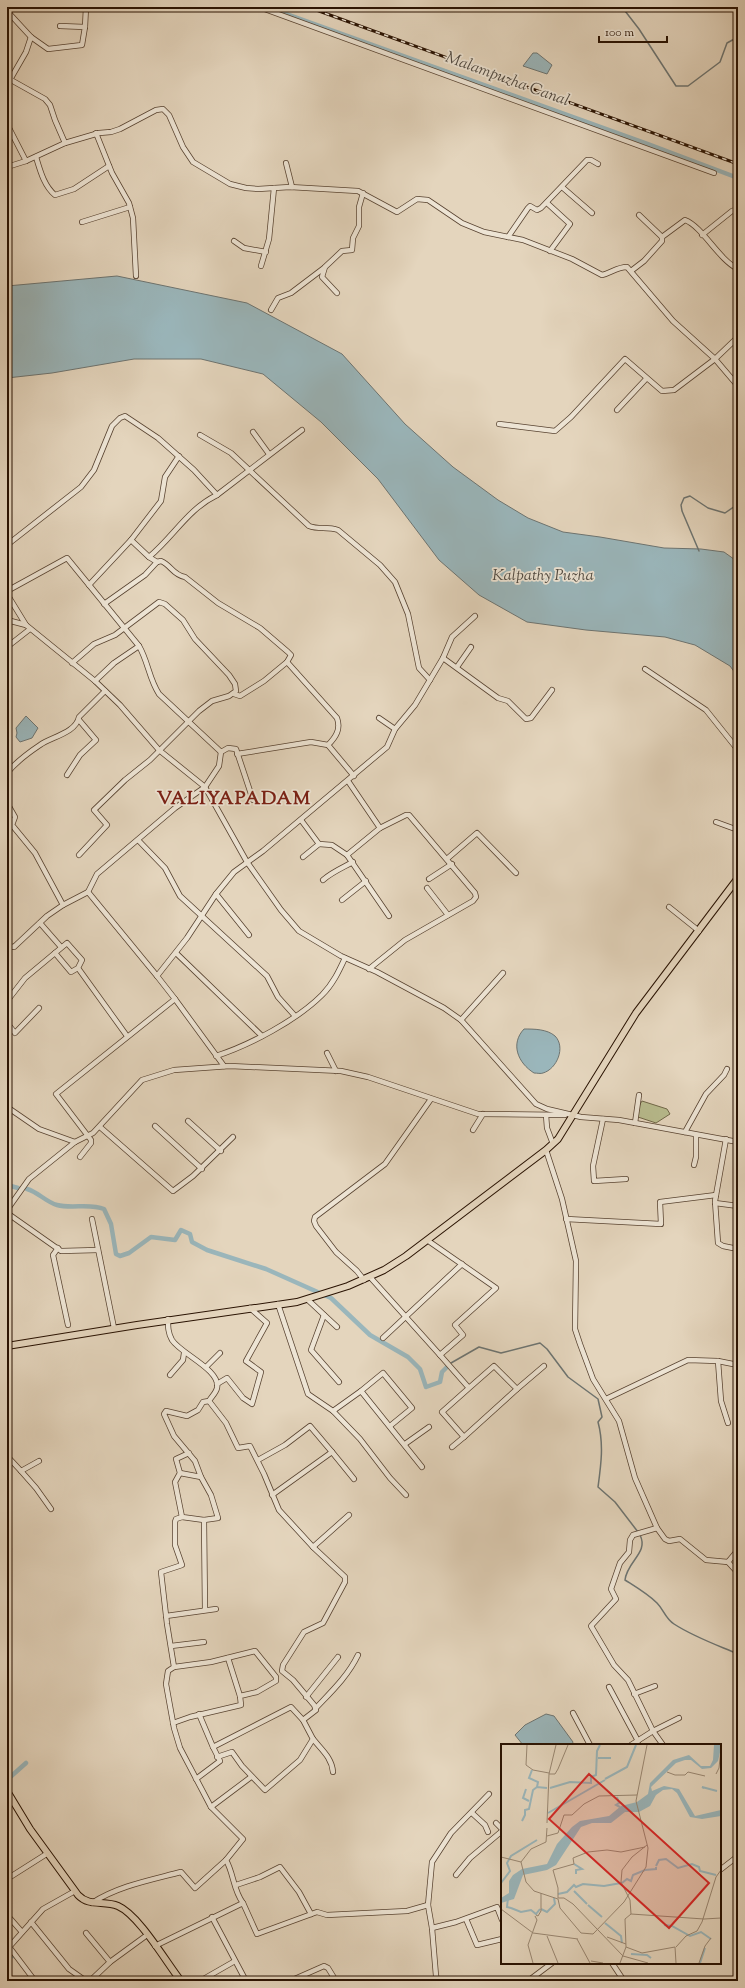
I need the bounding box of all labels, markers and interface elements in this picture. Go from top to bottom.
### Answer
scale bar [599,18,667,44]
text: 100 m [605,24,634,42]
water label: Malampuzha Canal [442,47,572,113]
water label: Kalpathy Puzha [492,565,594,588]
district label: VALIYAPADAM [157,786,311,813]
inset map [501,1744,721,1964]

